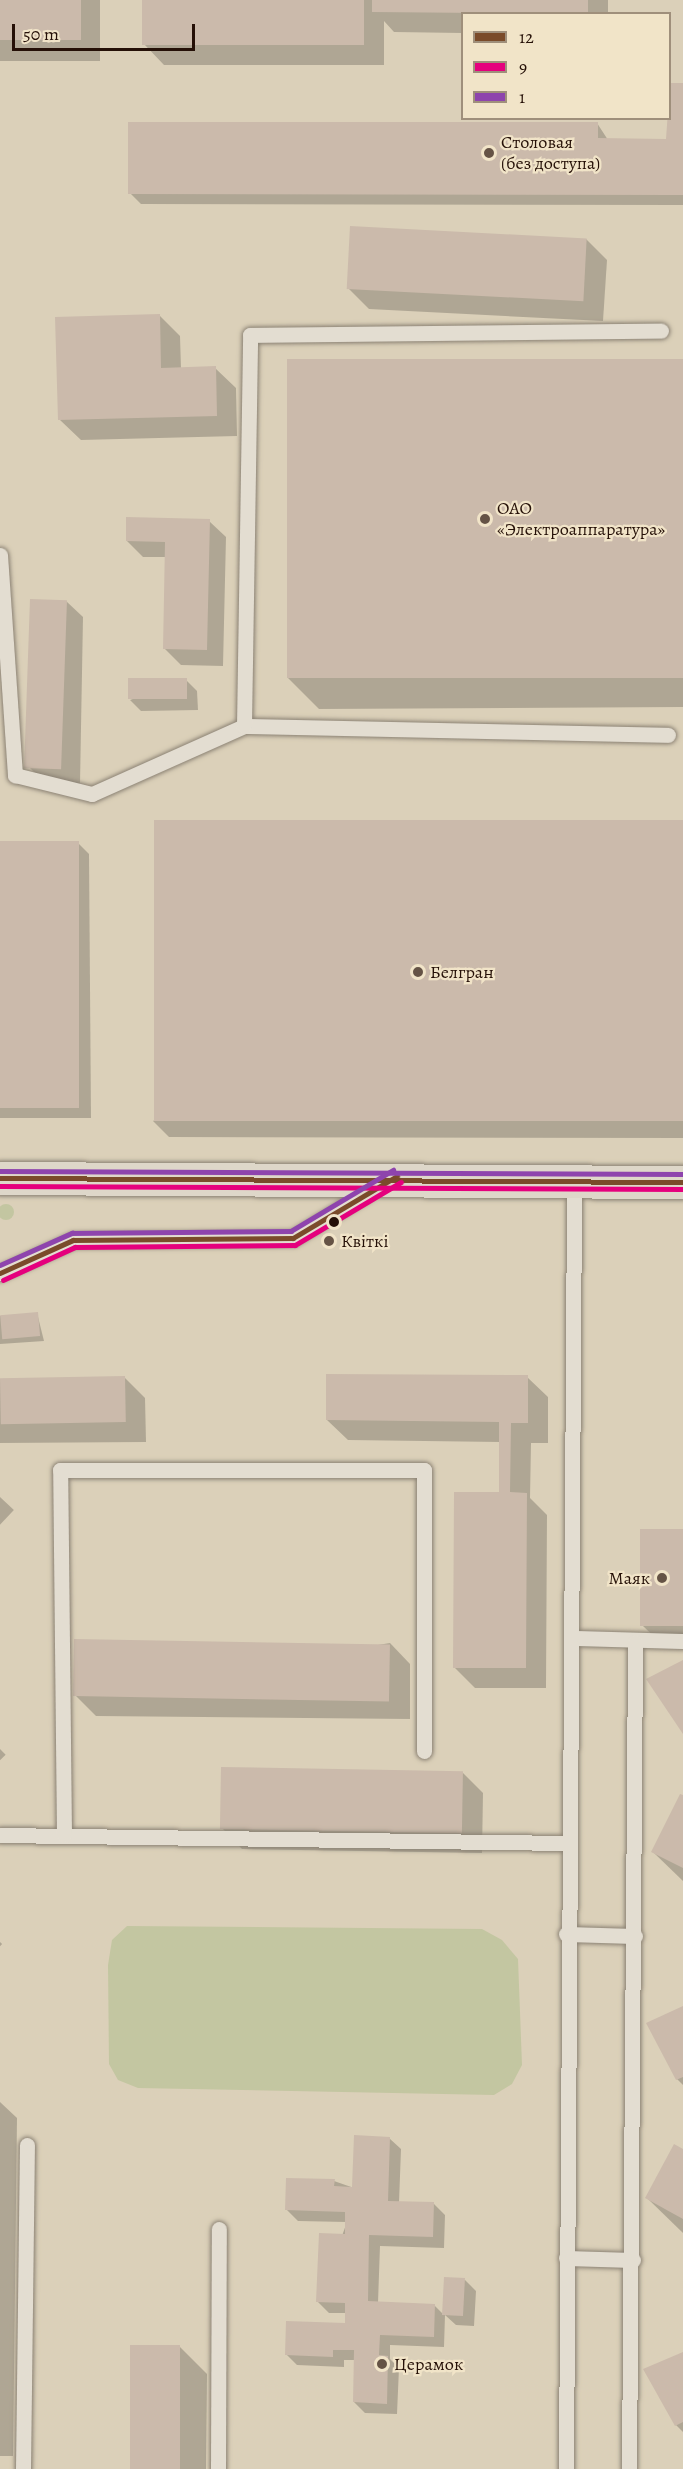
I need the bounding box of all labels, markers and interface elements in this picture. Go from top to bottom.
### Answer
scale bar [15,12,198,50]
legend [461,12,671,120]
text: 50 m [23,22,59,46]
text: 12 [519,25,534,49]
text: 9 [519,55,527,79]
text: 1 [519,85,525,109]
place label: Столовая (без доступа) [501,132,600,174]
marker: Столовая (без доступа) [482,146,496,160]
place label: ОАО «Электроаппаратура» [497,498,665,540]
marker: ОАО «Электроаппаратура» [478,512,492,526]
place label: Белгран [430,961,494,983]
marker: Белгран [411,965,425,979]
unlabelled marker [328,1216,340,1228]
place label: Квіткі [341,1230,389,1252]
marker: Квіткі [322,1234,336,1248]
place label: Маяк [609,1567,650,1589]
marker: Маяк [655,1571,669,1585]
place label: Церамок [394,2353,463,2375]
marker: Церамок [375,2357,389,2371]

